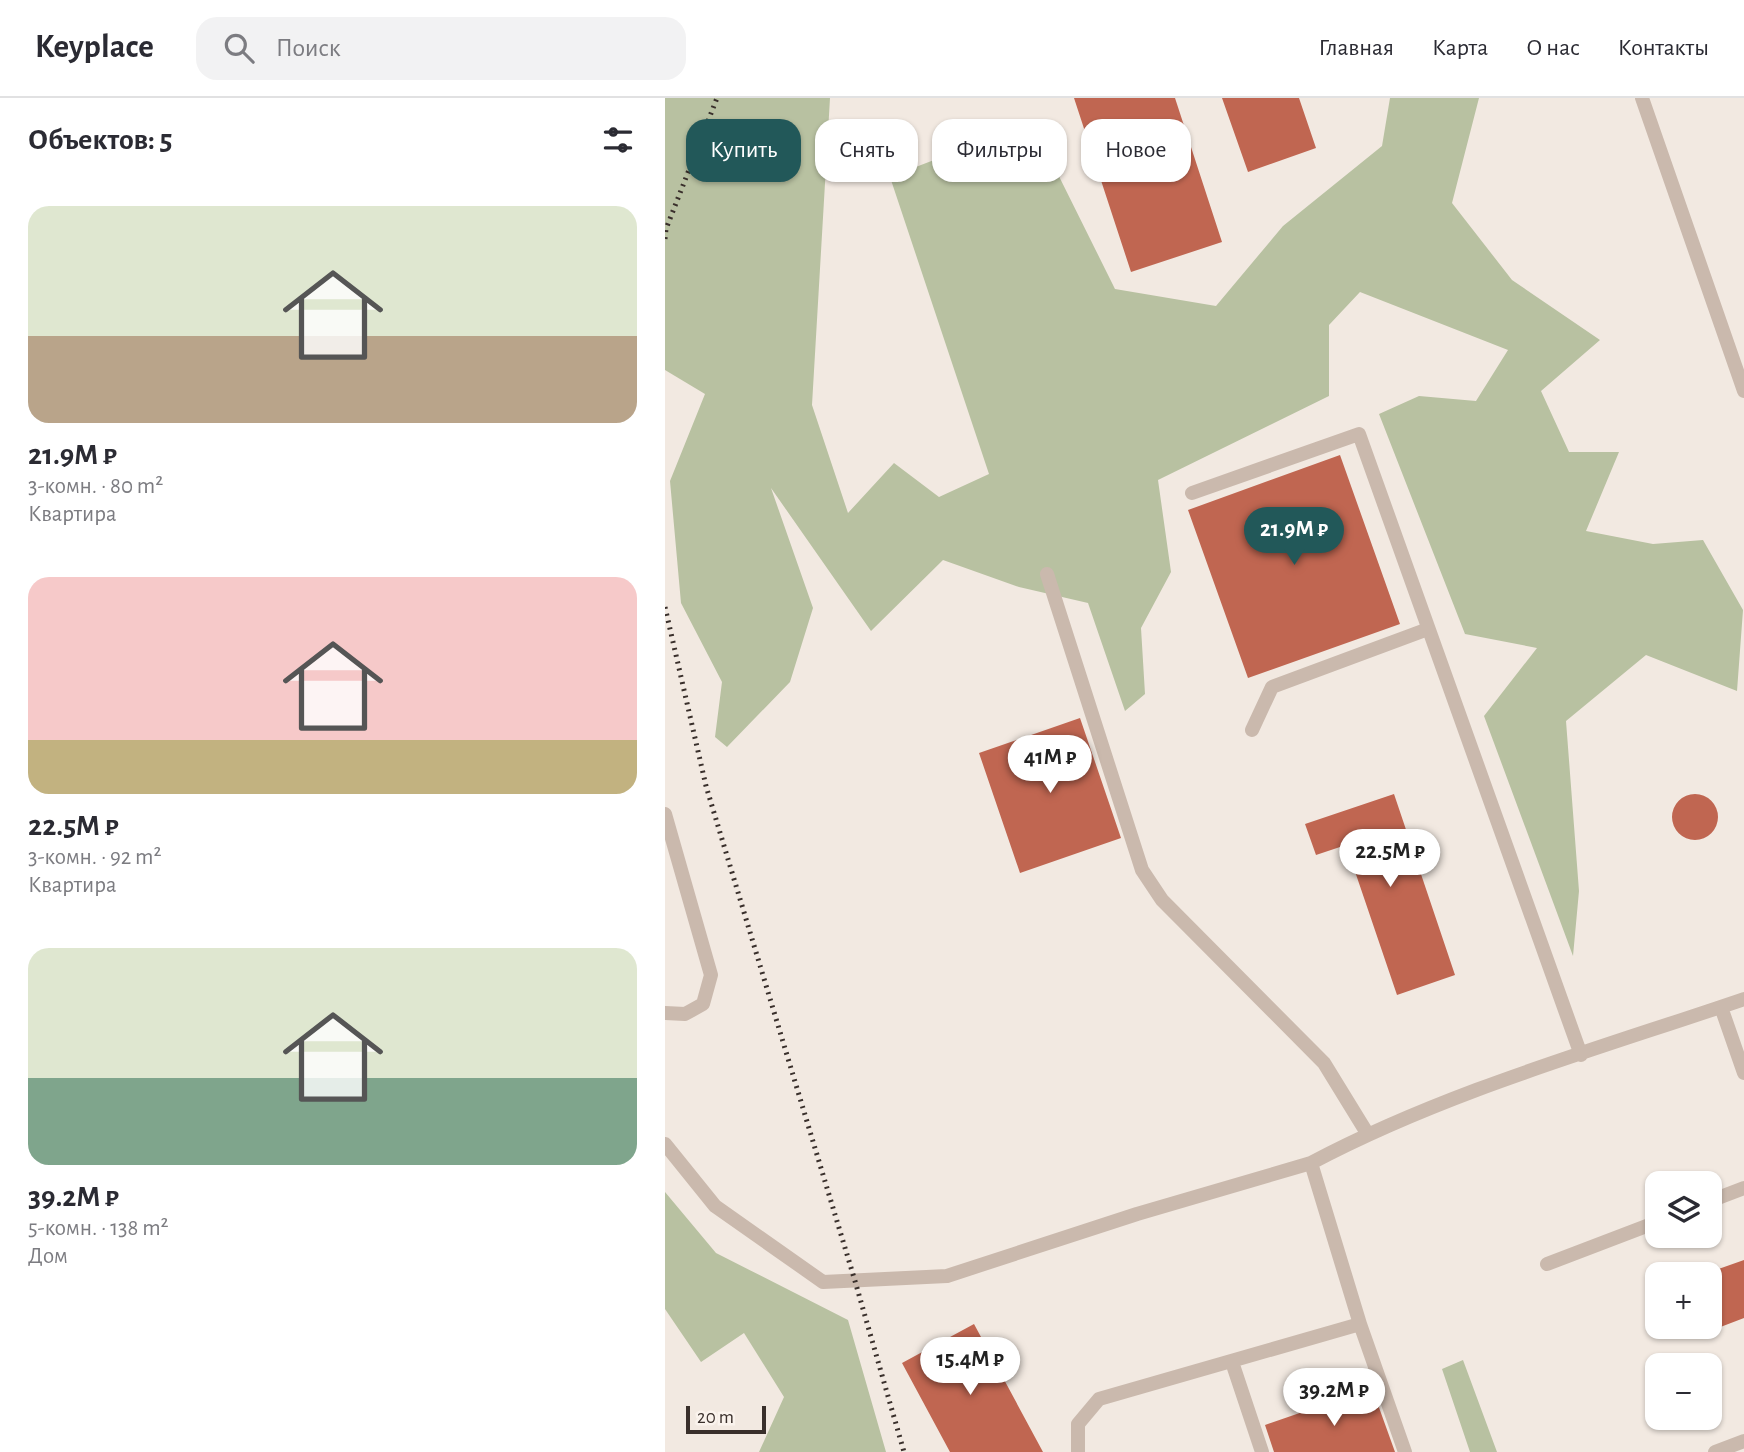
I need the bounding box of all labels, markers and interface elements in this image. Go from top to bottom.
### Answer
search box [196,17,686,80]
icon: search [220,29,258,67]
text: Keyplace [35,31,154,64]
text: Поиск [276,35,341,61]
text: Главная [1319,36,1394,60]
text: Карта [1432,36,1488,60]
text: О нас [1526,36,1580,60]
text: Контакты [1618,36,1709,60]
chip: Купить [686,119,801,182]
chip: Снять [815,119,918,182]
chip: Фильтры [932,119,1067,182]
chip: Новое [1081,119,1191,182]
icon: filters [599,121,637,159]
text: Объектов: 5 [28,125,172,155]
icon: home [270,252,396,378]
text: 21.9M ₽ [28,440,117,470]
text: 3-комн. · 80 m² [28,475,163,498]
text: Квартира [28,503,116,526]
pin: 21.9M ₽ [1229,508,1359,567]
text: 21.9M ₽ [1260,518,1328,541]
icon: home [270,623,396,749]
pin: 41M ₽ [1001,736,1099,795]
text: 41M ₽ [1024,746,1076,769]
text: 22.5M ₽ [28,811,119,841]
pin: 22.5M ₽ [1325,830,1455,889]
text: 22.5M ₽ [1355,840,1425,863]
text: 3-комн. · 92 m² [28,846,162,869]
text: Квартира [28,874,116,897]
icon: home [270,994,396,1120]
map controls [1645,1171,1722,1430]
button: layers [1645,1171,1722,1248]
text: 39.2M ₽ [28,1182,119,1212]
text: 5-комн. · 138 m² [28,1217,169,1240]
text: Дом [28,1245,68,1268]
button: + [1645,1262,1722,1339]
pin: 15.4M ₽ [905,1338,1035,1397]
text: 15.4M ₽ [936,1348,1004,1371]
button: − [1645,1353,1722,1430]
pin: 39.2M ₽ [1269,1368,1399,1428]
text: 39.2M ₽ [1299,1379,1369,1402]
scale bar [686,1403,767,1435]
text: 20 m [697,1408,734,1427]

